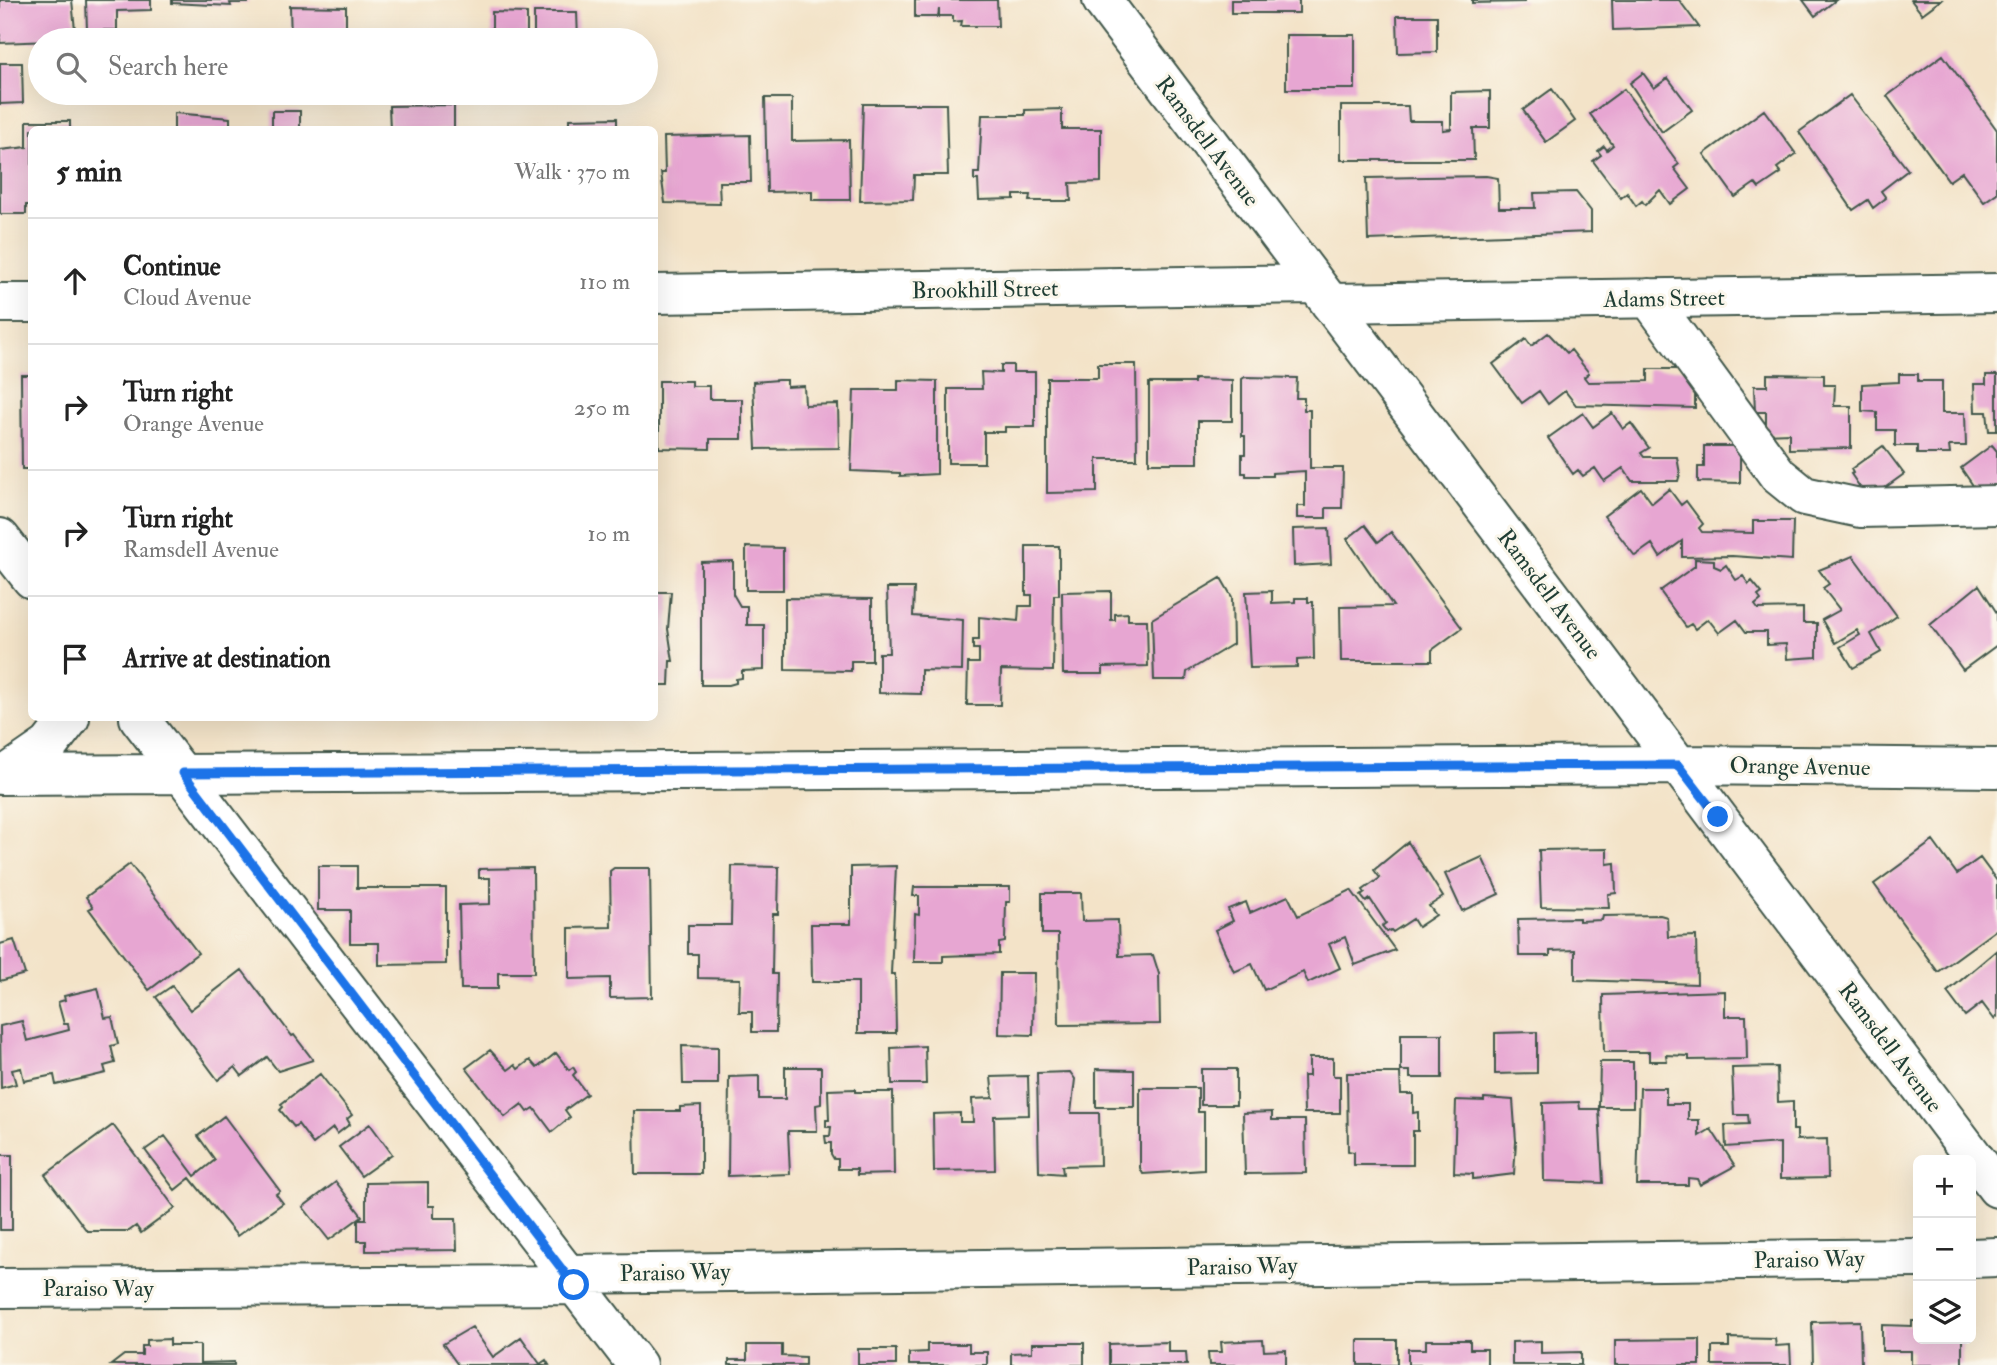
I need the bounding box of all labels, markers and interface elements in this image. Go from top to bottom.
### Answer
search box [28,28,658,105]
icon: search [52,48,90,86]
text: Search here [108,51,228,83]
street label: Ramsdell Avenue [1149,70,1266,213]
text: 5 min [56,153,122,190]
text: Walk · 370 m [514,157,630,186]
text: Continue [123,251,221,283]
icon: ahead [56,262,94,300]
text: 110 m [579,267,630,296]
street label: Brookhill Street [911,274,1059,305]
text: Cloud Avenue [123,283,251,312]
street label: Adams Street [1602,283,1725,314]
text: Turn right [123,377,233,409]
icon: right [56,388,94,426]
text: 250 m [574,393,630,422]
text: Orange Avenue [123,409,264,438]
text: Turn right [123,503,233,535]
icon: right [56,514,94,552]
text: 10 m [587,519,630,548]
street label: Ramsdell Avenue [1491,523,1608,666]
text: Ramsdell Avenue [123,535,279,564]
icon: arrive [56,640,94,678]
text: Arrive at destination [123,643,331,675]
street label: Orange Avenue [1729,751,1871,782]
route end [1702,801,1733,832]
street label: Ramsdell Avenue [1832,976,1949,1119]
map controls [1913,1155,1976,1344]
button: + [1913,1155,1976,1218]
button: − [1913,1218,1976,1281]
street label: Paraiso Way [1753,1244,1866,1275]
street label: Paraiso Way [1186,1251,1299,1282]
street label: Paraiso Way [619,1257,732,1288]
route start [558,1269,589,1300]
street label: Paraiso Way [42,1274,154,1303]
button: layers [1913,1281,1976,1344]

